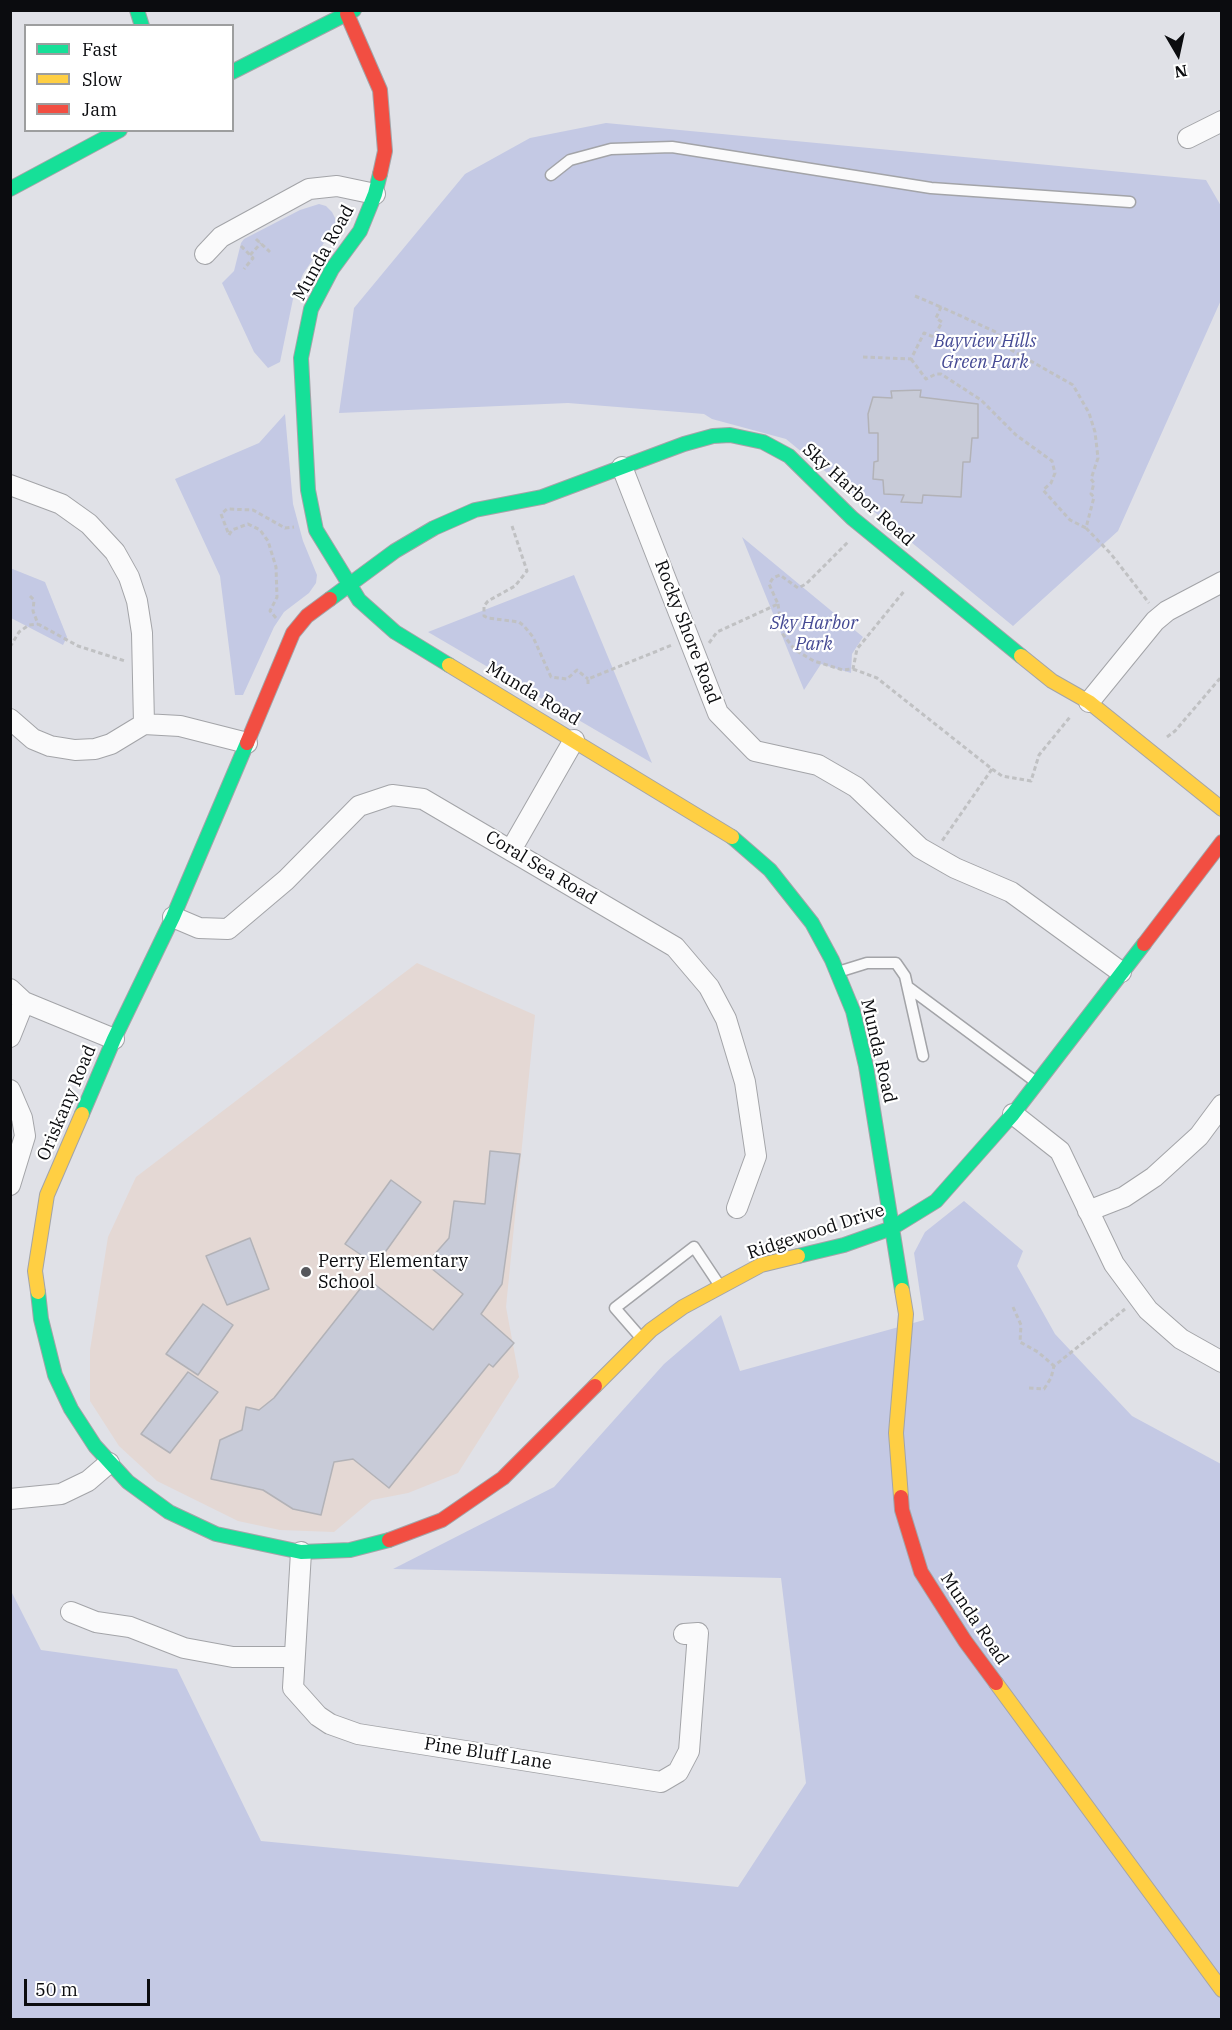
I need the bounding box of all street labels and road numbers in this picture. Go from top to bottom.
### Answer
street label: Munda Road [289,201,359,305]
street label: Sky Harbor Road [798,439,918,551]
street label: Rocky Shore Road [650,557,724,707]
street label: Munda Road [482,657,584,731]
street label: Coral Sea Road [481,826,601,910]
street label: Munda Road [856,997,900,1105]
street label: Oriskany Road [33,1042,101,1164]
street label: Ridgewood Drive [745,1200,887,1264]
street label: Munda Road [935,1569,1013,1669]
street label: Pine Bluff Lane [423,1733,553,1775]

